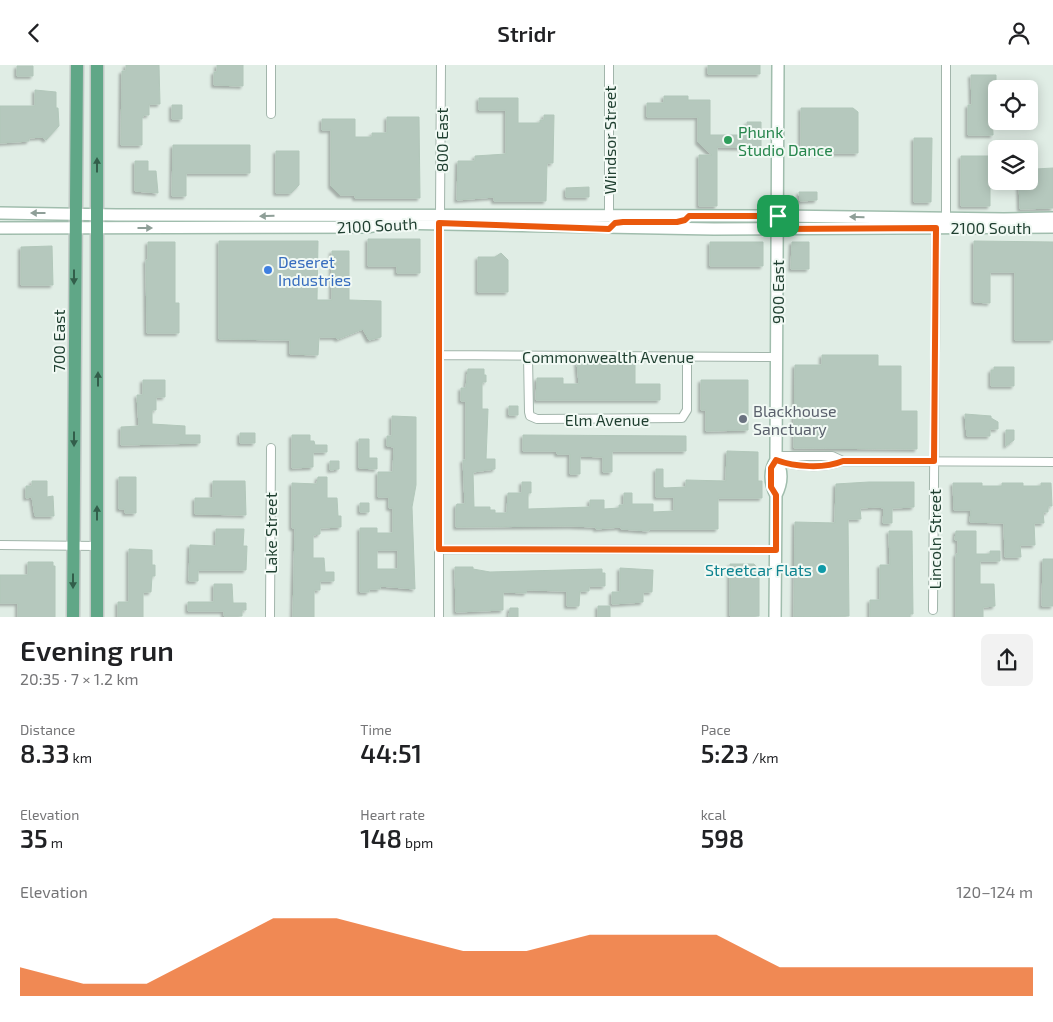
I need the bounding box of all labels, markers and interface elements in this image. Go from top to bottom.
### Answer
icon: back [20,19,48,47]
icon: person [1005,19,1033,47]
text: Stridr [497,20,556,46]
map controls [988,80,1038,190]
button: locate [988,80,1038,130]
street label: Windsor Street [600,86,619,194]
street label: 800 East [432,108,451,172]
place label: Phunk Studio Dance [738,122,833,159]
marker: Phunk Studio Dance [722,134,734,146]
button: layers [988,140,1038,190]
one-way arrow [93,157,101,173]
pin [757,195,799,237]
icon: arrive [764,202,792,230]
one-way arrow [30,209,46,217]
one-way arrow [258,212,274,220]
street label: 2100 South [336,213,418,237]
one-way arrow [849,213,865,221]
street label: 2100 South [951,218,1031,237]
one-way arrow [137,224,153,232]
place label: Deseret Industries [278,252,351,289]
street label: 900 East [768,260,787,324]
marker: Deseret Industries [262,264,274,276]
one-way arrow [70,269,78,285]
street label: 700 East [49,309,68,373]
street label: Commonwealth Avenue [522,347,694,366]
one-way arrow [94,371,102,387]
place label: Blackhouse Sanctuary [753,401,837,438]
street label: Elm Avenue [565,410,649,429]
marker: Blackhouse Sanctuary [737,413,749,425]
one-way arrow [70,432,78,448]
street label: Lincoln Street [925,489,944,589]
street label: Lake Street [261,492,280,574]
one-way arrow [93,504,101,520]
place label: Streetcar Flats [705,560,812,579]
marker: Streetcar Flats [816,563,828,575]
one-way arrow [69,574,77,590]
text: Evening run [20,633,174,667]
button: share [981,634,1033,686]
text: 20:35 · 7 × 1.2 km [20,669,139,688]
text: Distance [20,721,75,738]
text: Time [360,721,392,738]
text: Pace [701,721,731,738]
text: 8.33 [20,738,69,768]
text: 44:51 [360,738,422,768]
text: 5:23 [701,738,749,768]
text: km [69,749,92,766]
text: /km [749,749,779,766]
text: Elevation [20,806,79,823]
text: Heart rate [360,806,425,823]
text: kcal [701,806,726,823]
text: 35 [20,823,48,853]
text: 148 [360,823,402,853]
text: 598 [701,823,744,853]
text: m [48,834,63,851]
text: bpm [402,834,433,851]
text: Elevation [20,882,88,901]
text: 120–124 m [956,882,1033,901]

